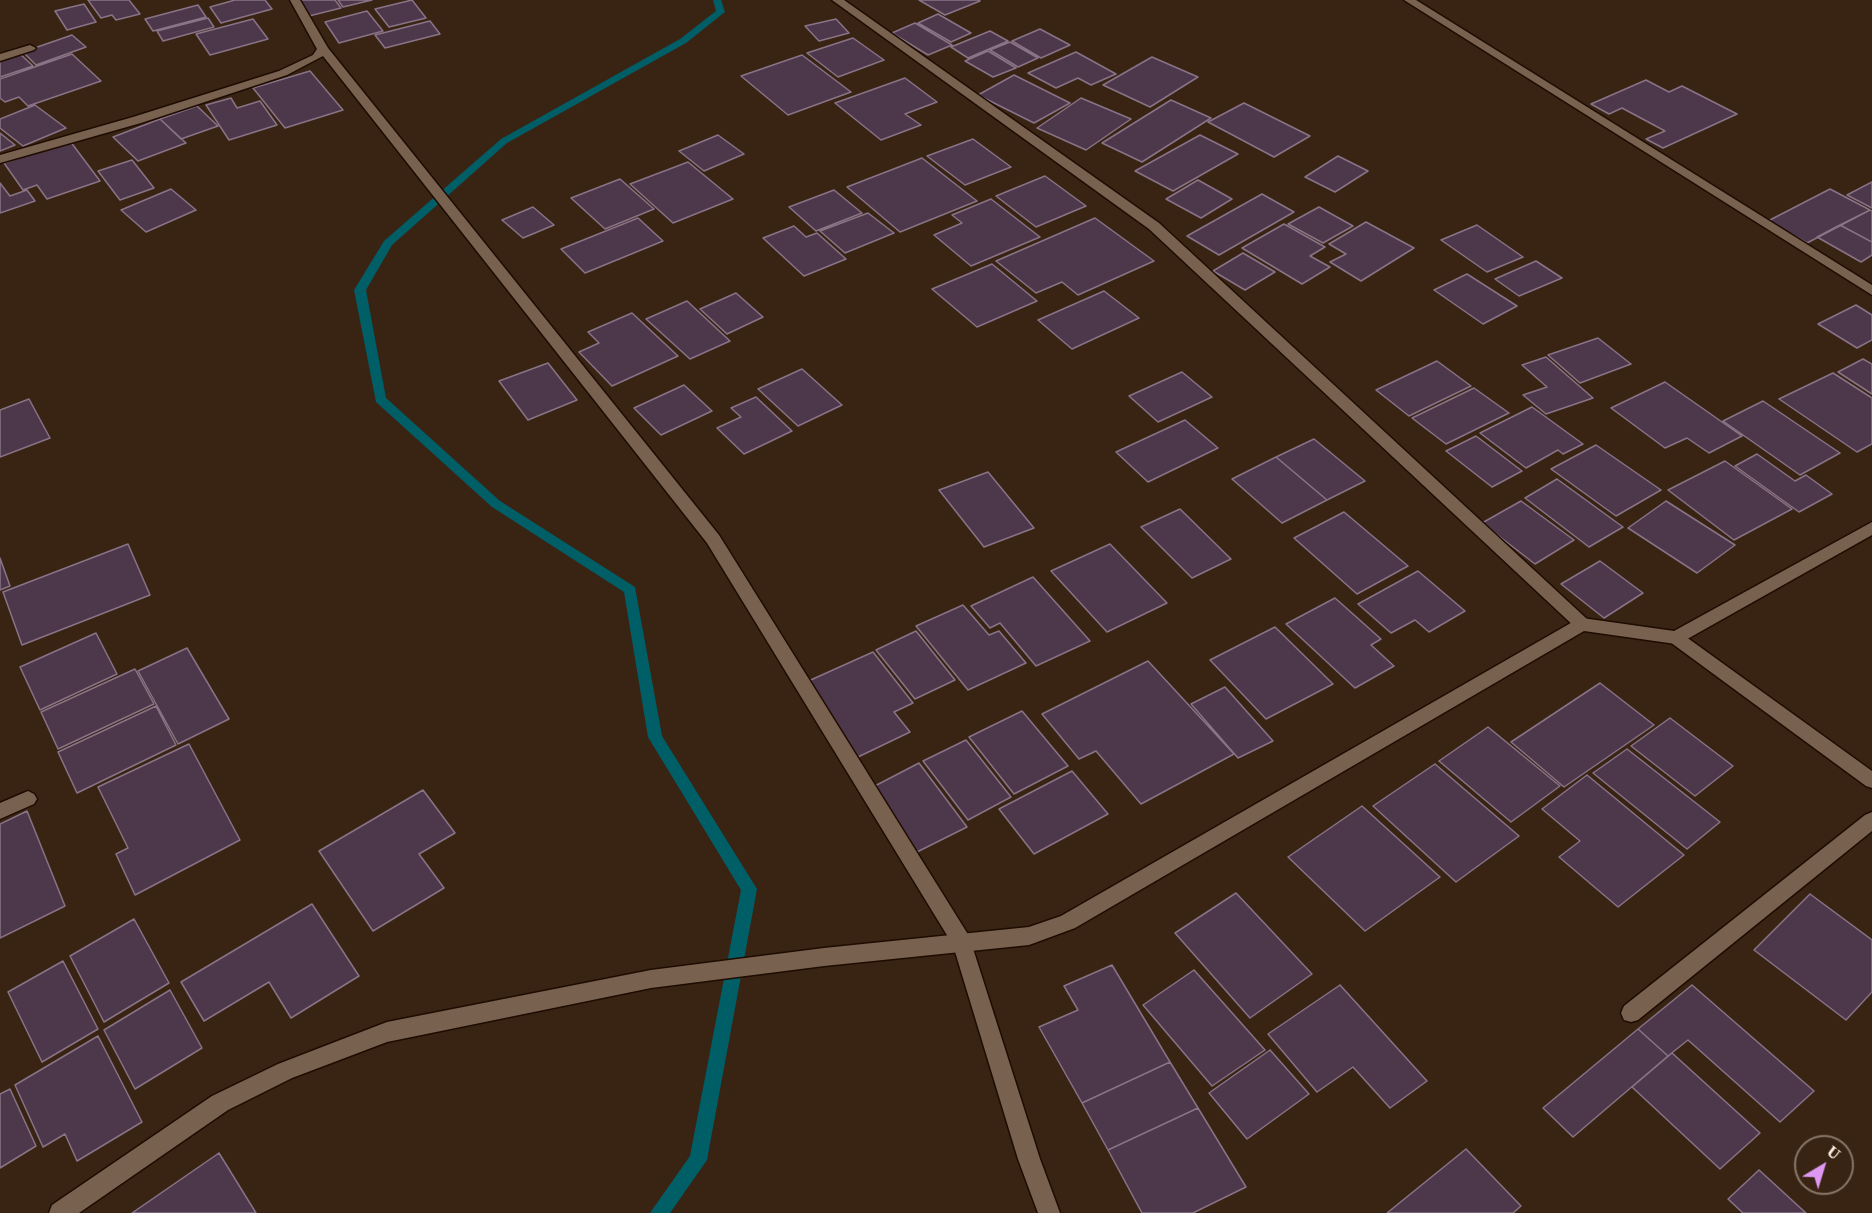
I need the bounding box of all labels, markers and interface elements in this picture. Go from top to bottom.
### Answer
north arrow [1794,1135,1854,1195]
text: U [1822,1140,1845,1165]

